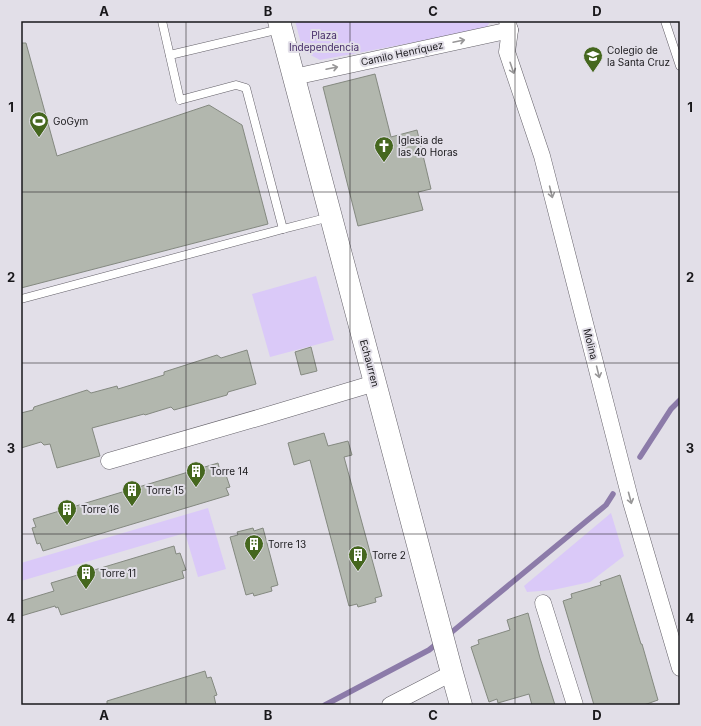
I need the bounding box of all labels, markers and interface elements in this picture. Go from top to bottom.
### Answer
text: A [99,3,109,19]
text: B [264,3,273,19]
text: C [428,3,438,19]
text: D [592,3,602,19]
park label: Plaza Independencia [289,29,359,53]
one-way arrow [452,37,465,45]
street label: Camilo Henríquez [360,38,444,68]
place label: Colegio de la Santa Cruz [607,44,670,68]
school or university icon: Colegio de la Santa Cruz [582,45,604,73]
one-way arrow [509,62,517,74]
one-way arrow [325,64,338,72]
text: 1 [8,99,14,115]
text: 1 [687,99,693,115]
sports icon: GoGym [28,110,50,138]
place label: GoGym [53,115,88,127]
place label: Iglesia de las 40 Horas [398,134,458,158]
church icon: Iglesia de las 40 Horas [373,135,395,163]
one-way arrow [548,185,556,198]
text: 2 [7,269,15,285]
text: 2 [686,269,694,285]
street label: Molina [581,327,601,361]
street label: Echaurren [358,338,382,388]
one-way arrow [595,366,602,379]
text: 3 [7,440,15,456]
text: 3 [686,440,694,456]
building icon: Torre 14 [185,460,207,488]
place label: Torre 14 [210,465,248,477]
building icon: Torre 15 [121,479,143,507]
place label: Torre 15 [146,484,184,496]
one-way arrow [627,491,634,504]
building icon: Torre 16 [56,498,78,526]
place label: Torre 16 [81,503,119,515]
building icon: Torre 13 [243,533,265,561]
place label: Torre 13 [268,538,306,550]
building icon: Torre 2 [347,544,369,572]
place label: Torre 2 [372,549,406,561]
building icon: Torre 11 [75,562,97,590]
place label: Torre 11 [100,567,136,579]
text: 4 [7,610,16,626]
text: 4 [686,610,695,626]
text: A [99,707,109,723]
text: B [264,707,273,723]
text: C [428,707,438,723]
text: D [592,707,602,723]

